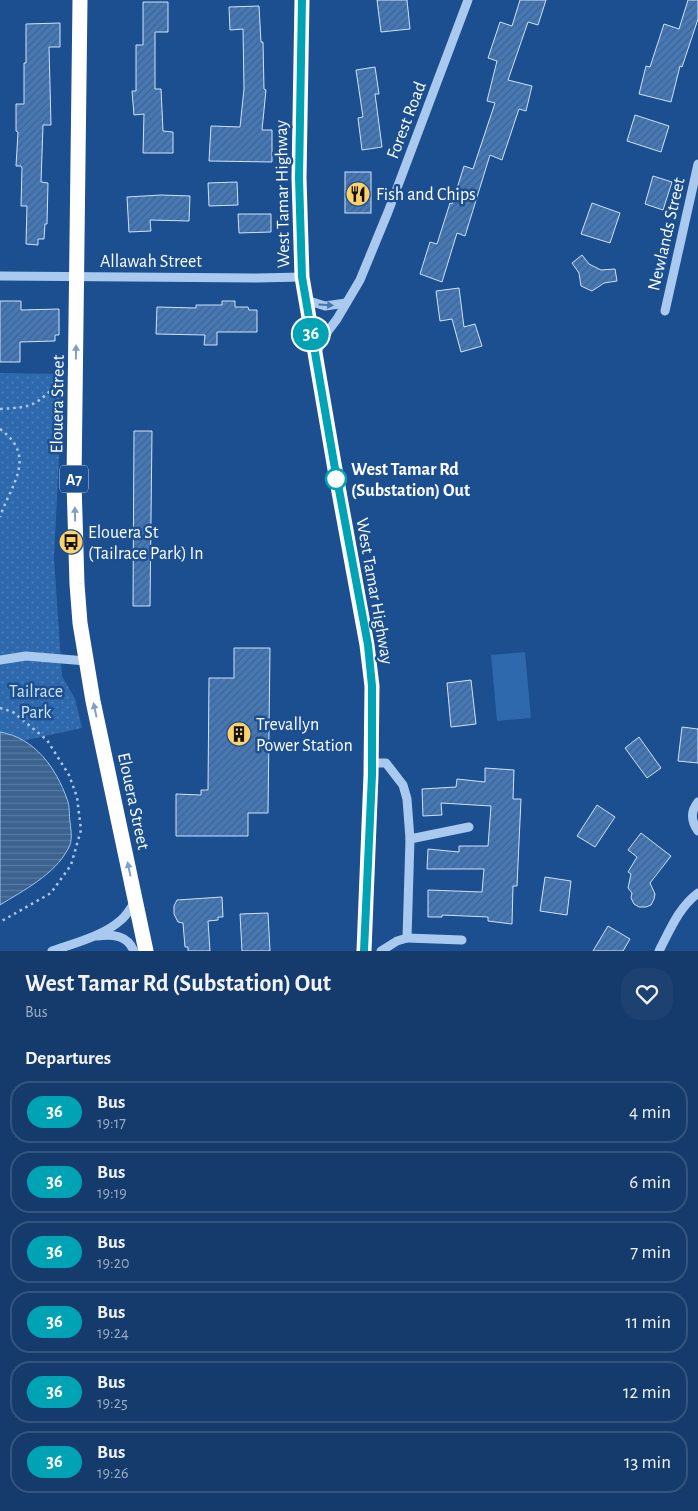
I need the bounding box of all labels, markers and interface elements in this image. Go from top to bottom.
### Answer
street label: Forest Road [384,79,430,161]
street label: West Tamar Highway [273,119,293,268]
street label: Newlands Street [645,176,689,293]
restaurant icon: Fish and Chips [345,181,371,207]
place label: Fish and Chips [376,186,476,204]
street label: Allawah Street [100,253,202,271]
one-way arrow [319,301,335,309]
line badge: 36 [288,318,334,350]
text: 36 [303,325,319,343]
one-way arrow [72,343,80,359]
street label: Elouera Street [48,354,68,454]
place label: West Tamar Rd (Substation) Out [351,461,470,500]
road number: A7 [60,466,88,492]
marker: West Tamar Rd (Substation) Out [325,468,347,490]
one-way arrow [71,506,79,522]
street label: West Tamar Highway [352,517,396,666]
place label: Elouera St (Tailrace Park) In [88,524,204,563]
bus stop icon: Elouera St (Tailrace Park) In [58,529,84,555]
park label: Tailrace Park [9,683,63,722]
one-way arrow [91,703,99,718]
place label: Trevallyn Power Station [256,716,353,755]
building icon: Trevallyn Power Station [226,721,252,747]
street label: Elouera Street [114,751,152,852]
one-way arrow [125,861,133,877]
button: heart [621,968,673,1020]
text: West Tamar Rd (Substation) Out [25,972,331,996]
text: Bus [25,1004,48,1020]
text: Departures [25,1049,111,1068]
text: Bus [97,1093,125,1112]
text: 36 [46,1103,63,1121]
text: 4 min [629,1103,671,1122]
text: 19:17 [97,1115,126,1131]
text: Bus [97,1163,125,1182]
text: 36 [46,1173,63,1191]
text: 6 min [629,1173,671,1192]
text: 19:19 [97,1185,127,1201]
text: Bus [97,1233,125,1252]
text: 36 [46,1243,63,1261]
text: 7 min [630,1243,671,1262]
text: 19:20 [97,1255,129,1271]
text: Bus [97,1303,125,1322]
text: 36 [46,1313,63,1331]
text: 11 min [625,1313,671,1332]
text: 19:24 [97,1325,129,1341]
text: Bus [97,1373,125,1392]
text: 36 [46,1383,63,1401]
text: 12 min [623,1383,671,1402]
text: 19:25 [97,1395,128,1411]
text: Bus [97,1443,125,1462]
text: 36 [46,1453,63,1471]
text: 13 min [624,1453,671,1472]
text: 19:26 [97,1465,129,1481]

